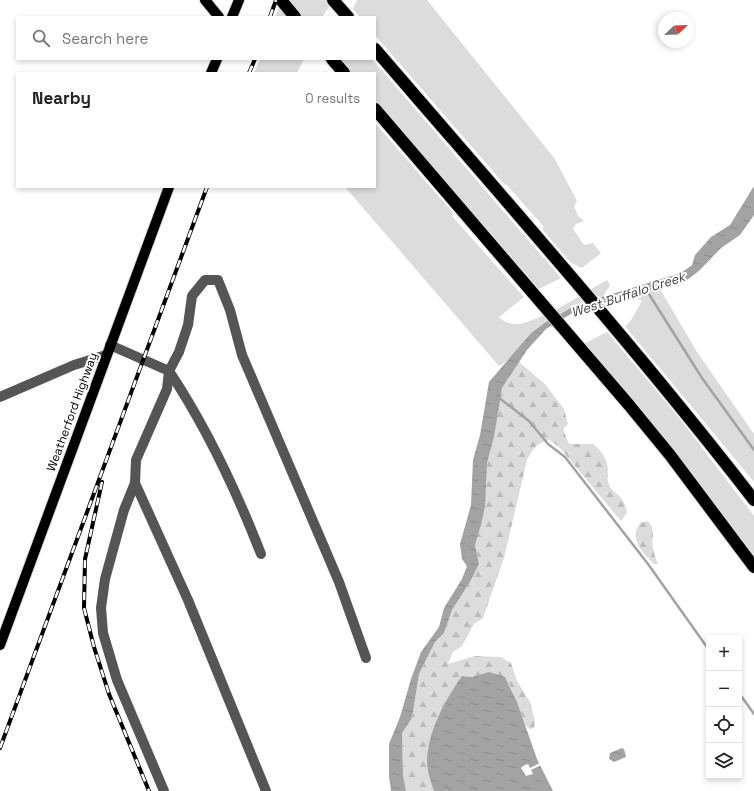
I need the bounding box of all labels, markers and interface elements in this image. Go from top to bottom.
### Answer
north arrow [658,12,694,48]
search box [16,16,376,60]
icon: search [30,27,52,49]
text: Search here [62,29,148,48]
text: Nearby [32,87,91,109]
text: 0 results [305,90,360,107]
water label: West Buffalo Creek [569,267,689,321]
street label: Weatherford Highway [43,350,101,474]
map controls [706,635,742,779]
button: + [706,635,742,671]
button: − [706,671,742,707]
button: locate [706,707,742,743]
button: layers [706,743,742,779]

